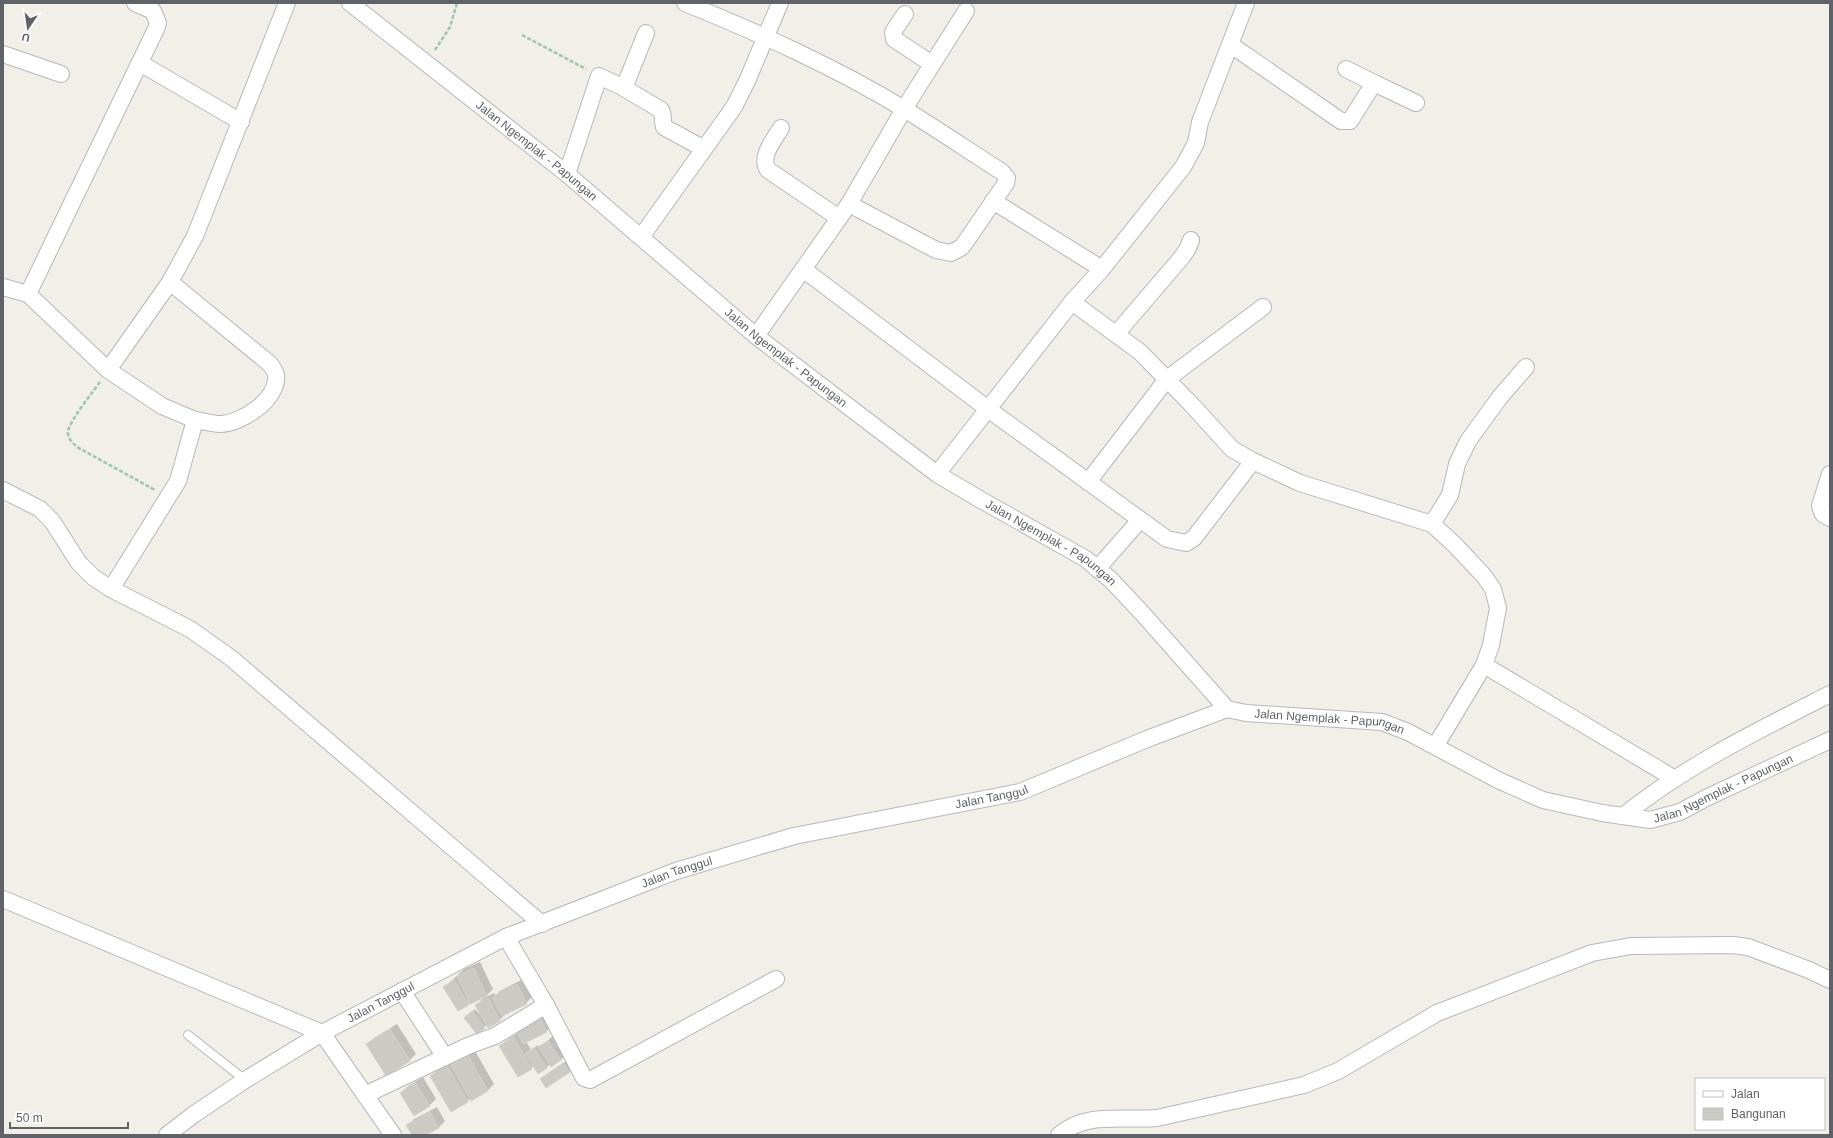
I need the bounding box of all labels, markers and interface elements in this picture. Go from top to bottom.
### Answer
north arrow [8,8,48,48]
text: U [20,31,31,44]
street label: Jalan Ngemplak - Papungan [473,98,600,204]
street label: Jalan Ngemplak - Papungan [722,305,850,410]
street label: Jalan Ngemplak - Papungan [983,497,1119,588]
street label: Jalan Ngemplak - Papungan [1254,707,1407,737]
street label: Jalan Ngemplak - Papungan [1652,751,1795,826]
street label: Jalan Tanggul [954,782,1030,811]
street label: Jalan Tanggul [639,854,714,891]
street label: Jalan Tanggul [345,979,417,1026]
legend [1695,1078,1825,1130]
text: Jalan [1731,1087,1760,1101]
scale bar [10,1104,128,1130]
text: Bangunan [1731,1107,1786,1121]
text: 50 m [16,1111,43,1125]

